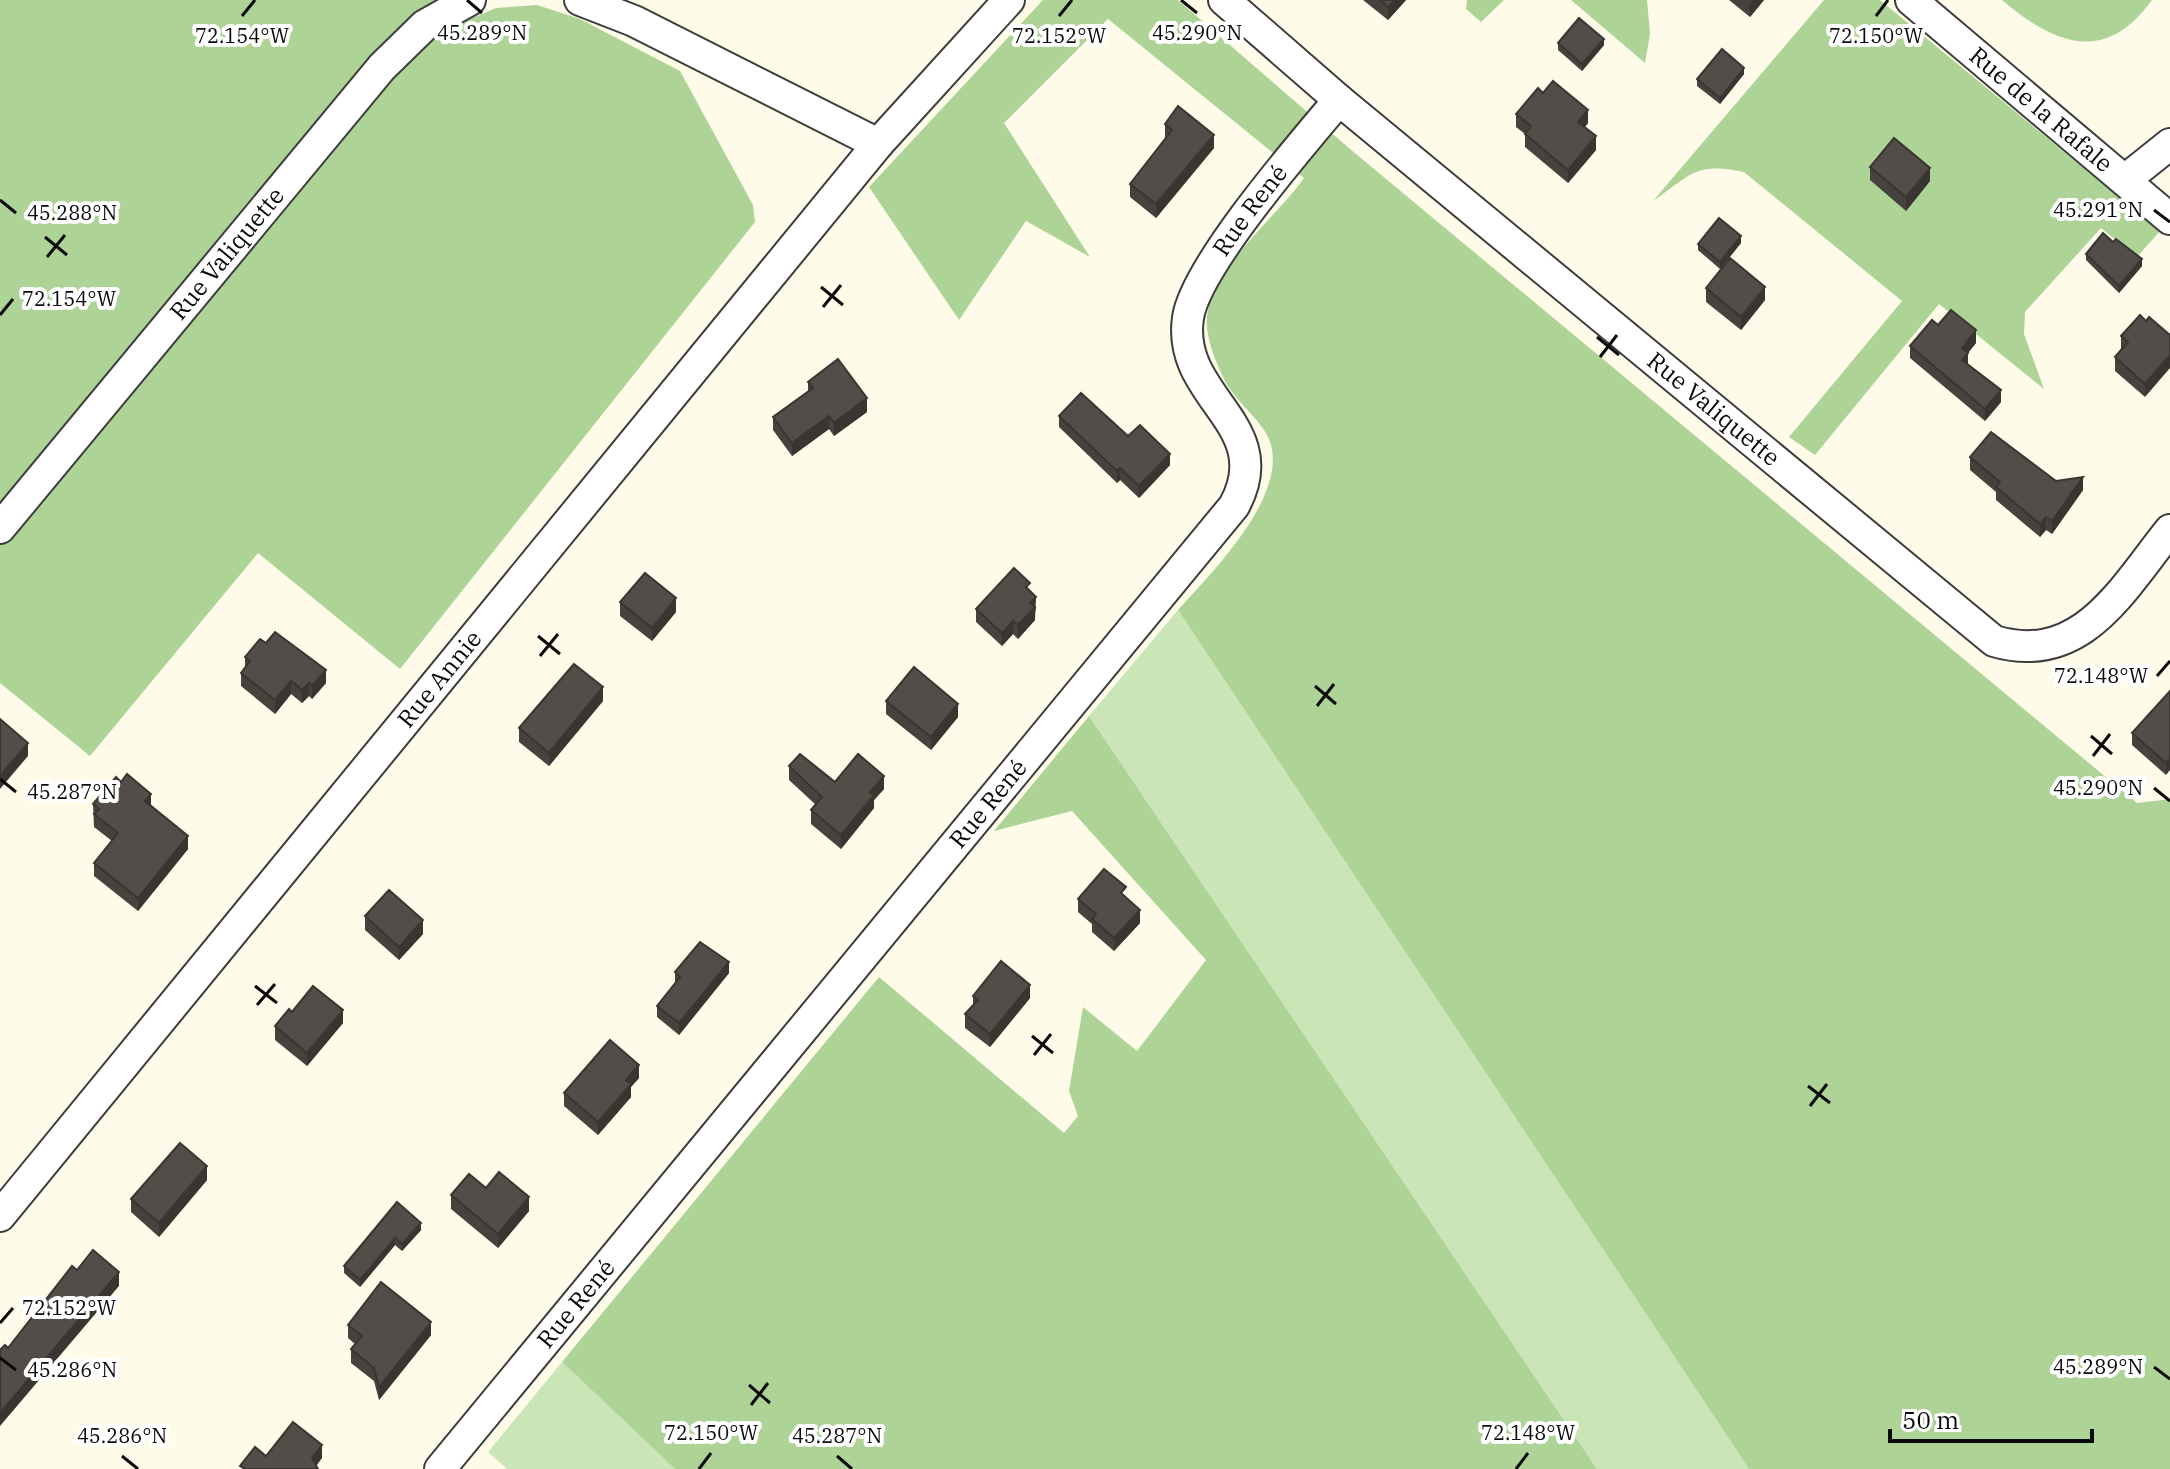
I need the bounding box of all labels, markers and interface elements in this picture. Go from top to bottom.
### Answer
text: 45.289°N [437,19,527,46]
text: 45.290°N [1152,19,1242,46]
text: 72.154°W [195,22,289,49]
text: 72.152°W [1012,22,1106,49]
text: 72.150°W [1829,22,1923,49]
street label: Rue de la Rafale [1963,39,2120,179]
street label: Rue René [1205,157,1294,262]
street label: Rue Valiquette [162,180,291,326]
text: 45.291°N [2053,196,2143,223]
text: 45.288°N [27,199,117,226]
text: 72.154°W [22,285,116,312]
street label: Rue Valiquette [1641,344,1787,473]
street label: Rue Annie [390,623,488,734]
text: 72.148°W [2054,662,2148,689]
street label: Rue René [941,752,1034,854]
text: 45.290°N [2053,774,2143,801]
text: 45.287°N [27,778,117,805]
street label: Rue René [529,1252,621,1354]
text: 72.152°W [22,1294,116,1321]
text: 45.289°N [2053,1353,2143,1380]
text: 45.286°N [27,1356,117,1383]
scale bar [1890,1393,2092,1443]
text: 50 m [1902,1404,1959,1436]
text: 72.150°W [664,1419,758,1446]
text: 72.148°W [1481,1419,1575,1446]
text: 45.286°N [77,1422,167,1449]
text: 45.287°N [792,1422,882,1449]

